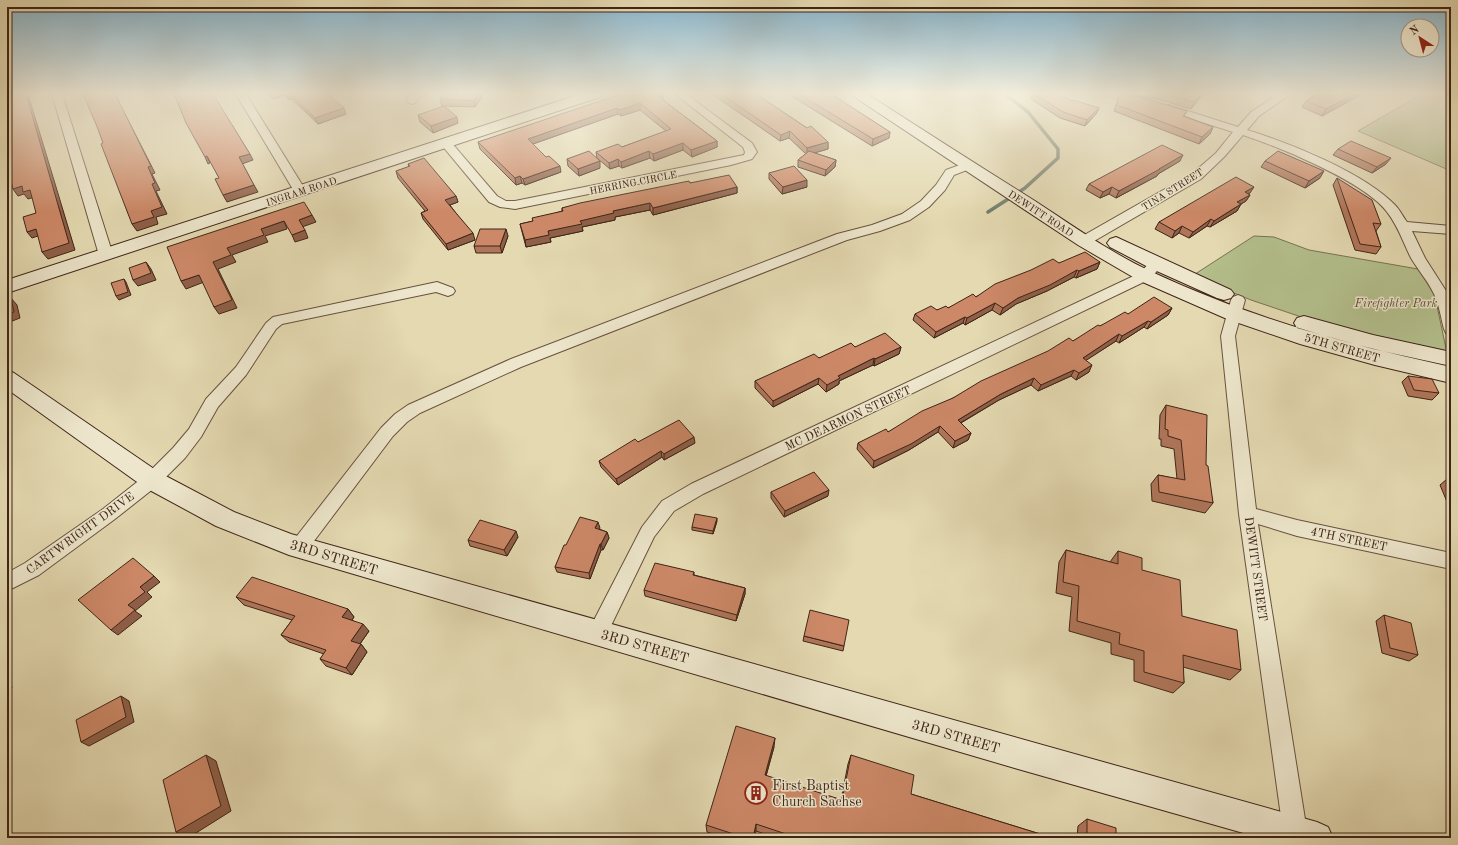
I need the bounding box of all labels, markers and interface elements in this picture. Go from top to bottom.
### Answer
north arrow [1400,18,1440,58]
text: N [1408,24,1422,38]
street label: TINA STREET [1140,167,1205,213]
street label: HERRING CIRCLE [589,170,678,196]
street label: INGRAM ROAD [265,176,338,208]
street label: DEWITT ROAD [1006,189,1075,239]
park label: Firefighter Park [1354,298,1438,310]
street label: 5TH STREET [1303,331,1381,365]
street label: MC DEARMON STREET [784,384,913,453]
street label: CARTWRIGHT DRIVE [24,491,137,577]
street label: DEWITT STREET [1242,516,1268,622]
street label: 4TH STREET [1309,526,1388,554]
street label: 3RD STREET [288,538,379,578]
street label: 3RD STREET [599,628,690,666]
street label: 3RD STREET [910,718,1001,756]
place label: First Baptist Church Sachse [772,779,862,809]
building icon: First Baptist Church Sachse [743,780,769,806]

